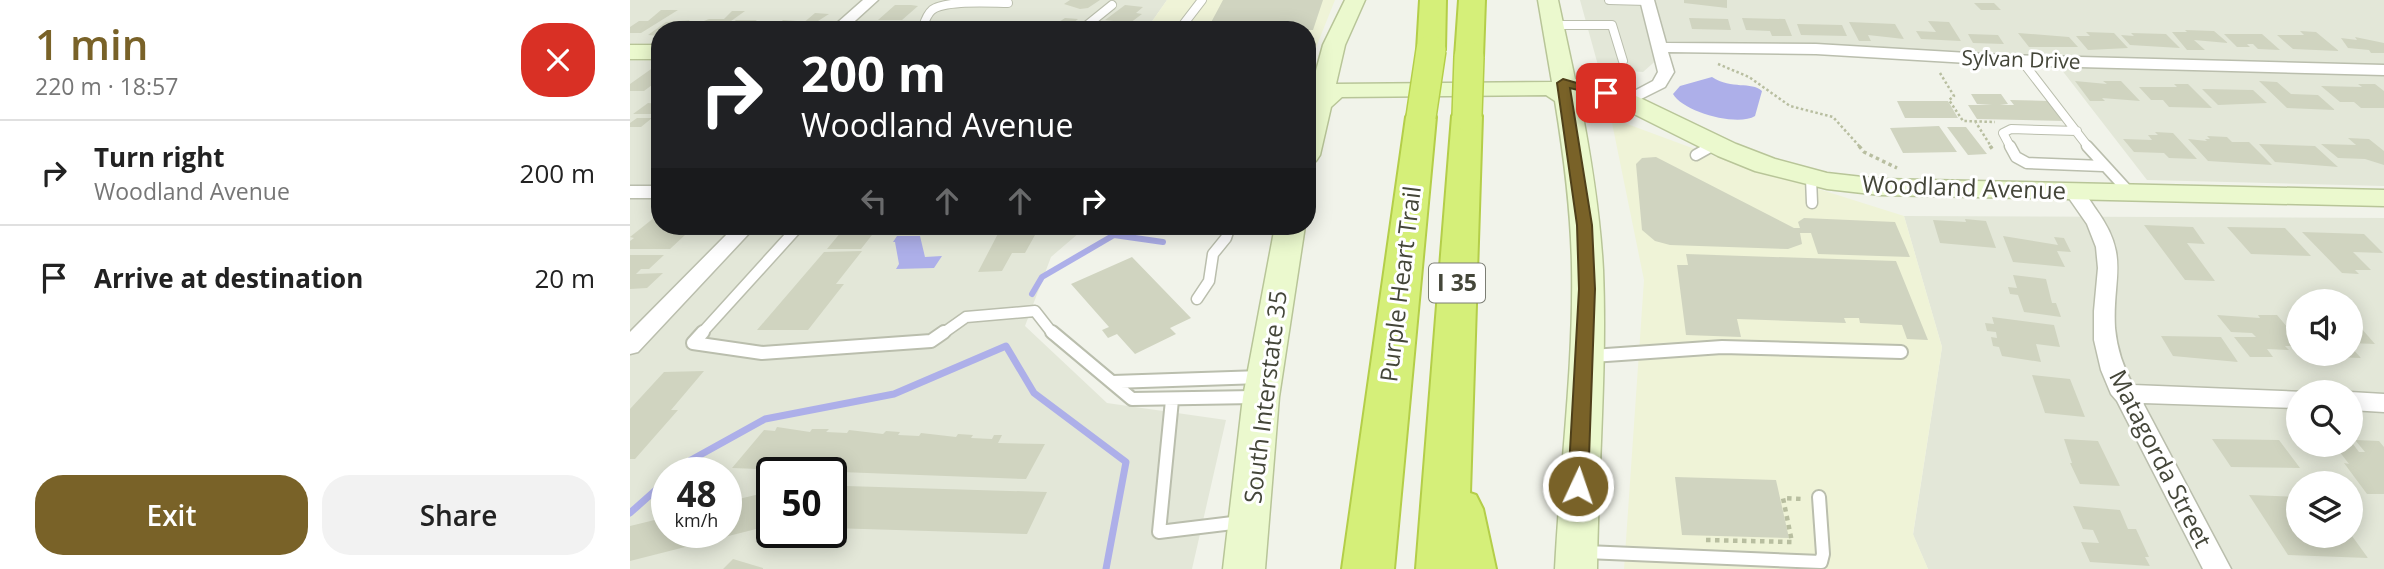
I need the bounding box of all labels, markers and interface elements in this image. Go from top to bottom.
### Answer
text: 1 min [35,15,148,72]
button: close [521,23,595,97]
text: 200 m [801,40,946,106]
street label: Sylvan Drive [1961,43,2081,75]
icon: right [686,49,777,140]
pin [1576,63,1636,123]
text: 220 m · 18:57 [35,70,178,102]
icon: arrive [1587,74,1625,112]
text: Woodland Avenue [801,103,1073,146]
text: Turn right [94,139,225,175]
icon: right [35,154,73,192]
text: 200 m [520,155,595,191]
street label: Woodland Avenue [1861,166,2067,207]
text: Woodland Avenue [94,175,290,207]
icon: left [855,182,893,220]
icon: ahead [928,182,966,220]
icon: ahead [1001,182,1039,220]
icon: right [1074,182,1112,220]
street label: Purple Heart Trail [1371,184,1428,384]
icon: arrive [35,259,73,297]
text: Arrive at destination [94,260,363,296]
text: 20 m [534,260,595,296]
road number: I 35 [1429,264,1485,302]
street label: South Interstate 35 [1235,289,1294,505]
map controls [2286,289,2363,548]
button: sound [2286,289,2363,366]
street label: Matagorda Street [2102,364,2220,553]
button: search [2286,380,2363,457]
position arrow [1541,449,1615,523]
speed limit sign: 50 [756,457,847,548]
text: 48 [676,470,717,517]
button: layers [2286,471,2363,548]
button: Exit [35,475,308,555]
button: Share [322,475,595,555]
text: km/h [675,508,718,532]

